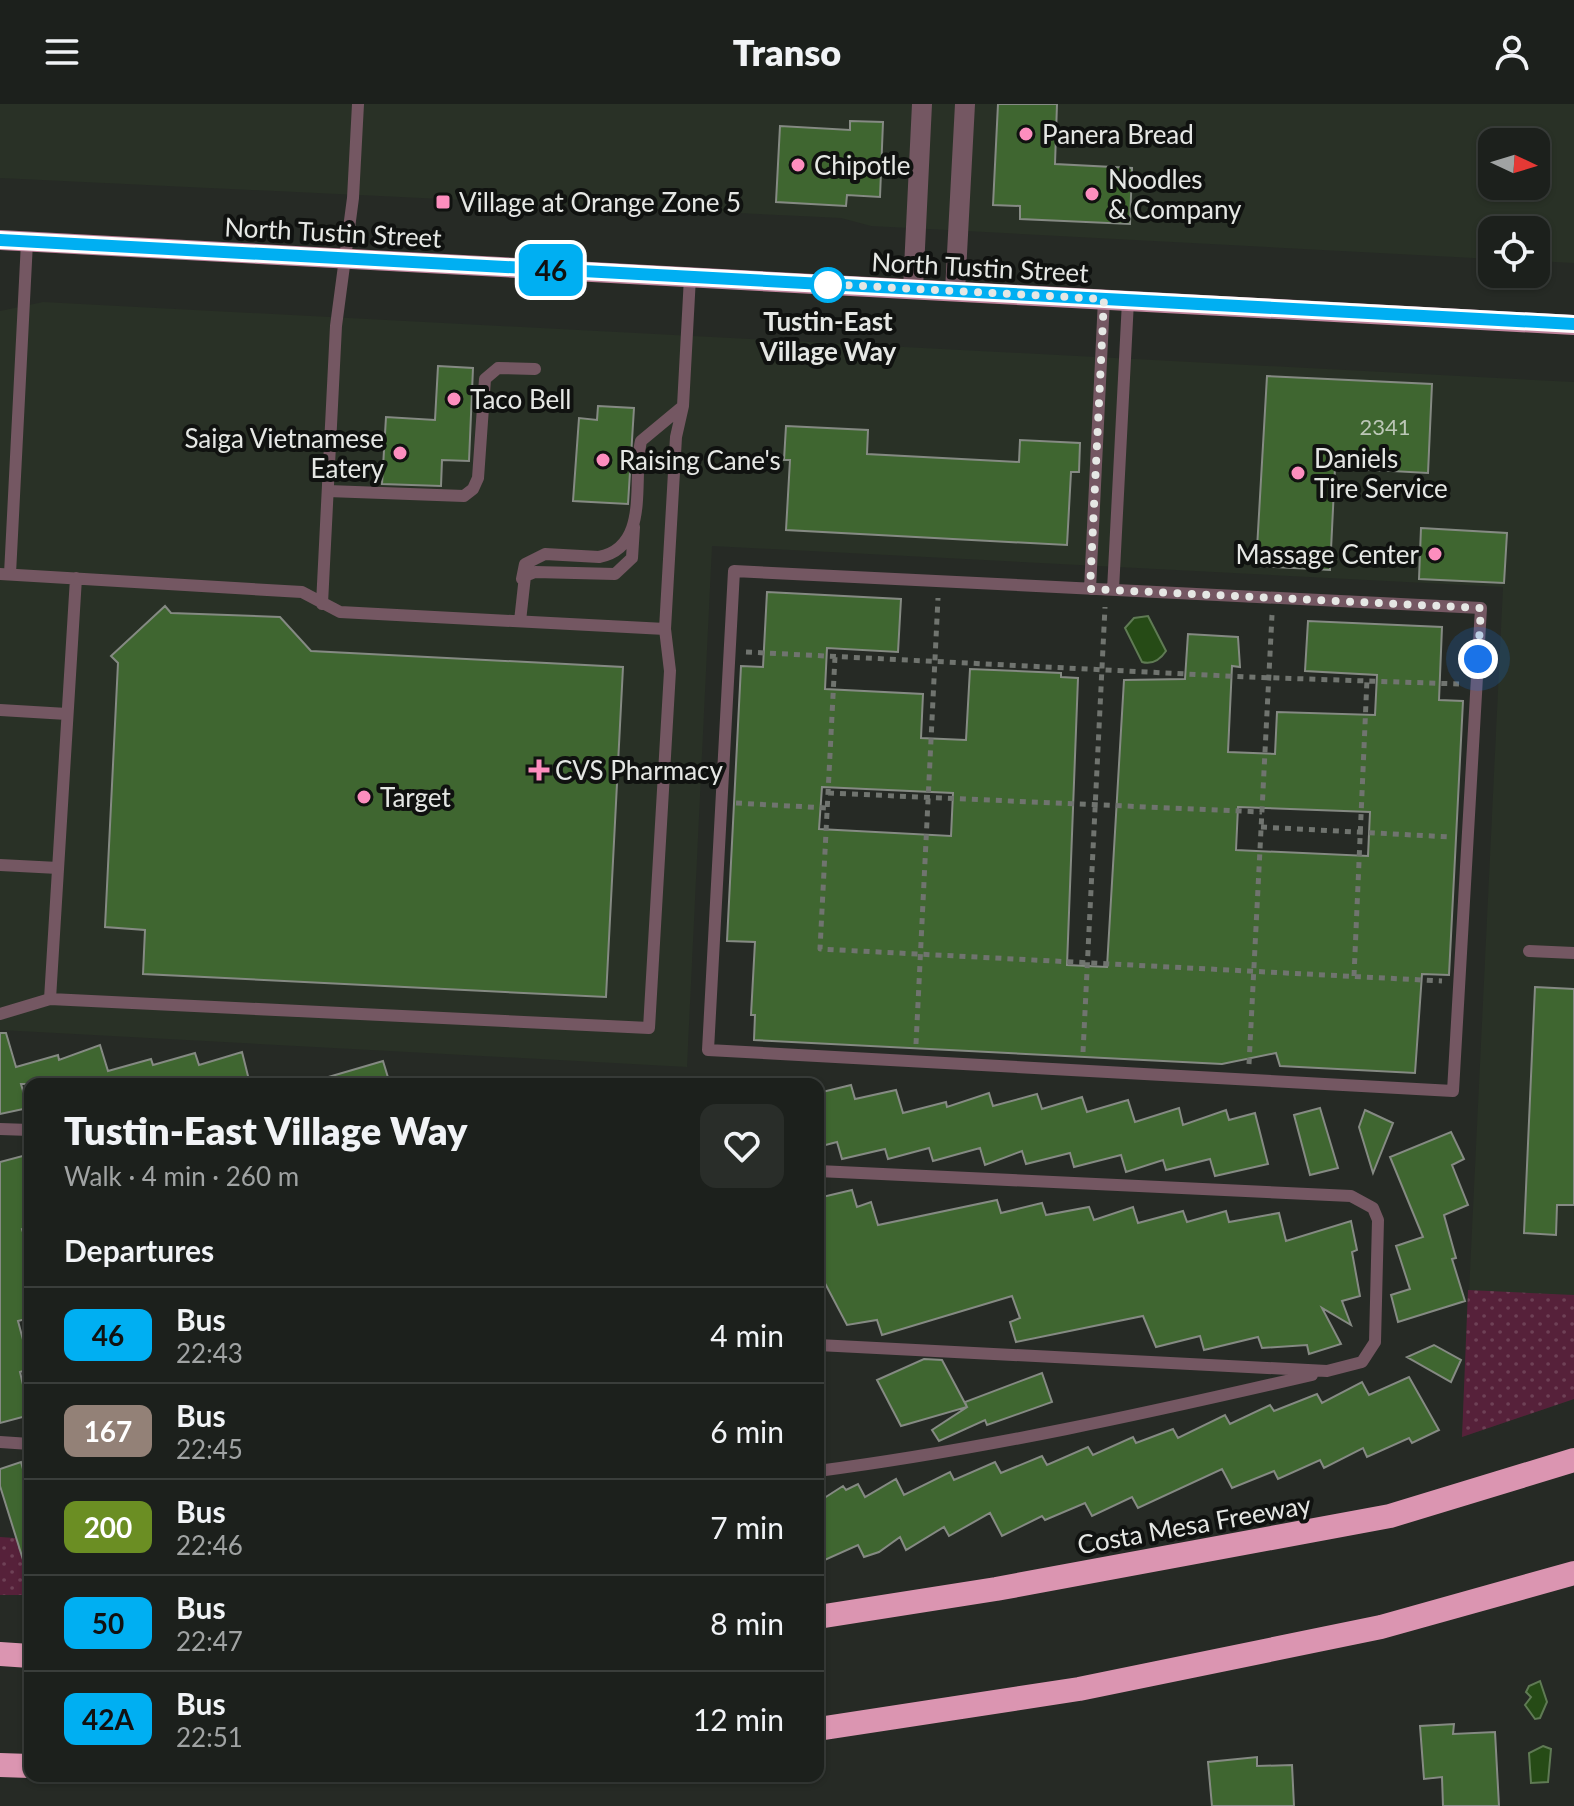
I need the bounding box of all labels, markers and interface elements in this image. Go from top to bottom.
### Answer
icon: menu [40,30,84,74]
text: Transo [733,30,841,74]
icon: person [1490,30,1534,74]
place label: Panera Bread [1042,118,1194,150]
marker: Panera Bread [1017,125,1035,143]
north arrow [1478,128,1550,200]
map controls [1478,128,1550,288]
place label: Chipotle [814,149,910,181]
marker: Chipotle [789,156,807,174]
place label: Noodles & Company [1108,163,1242,225]
marker: Noodles & Company [1083,185,1101,203]
place label: Village at Orange Zone 5 [459,186,741,218]
marker: Village at Orange Zone 5 [434,193,452,211]
street label: North Tustin Street [224,210,443,254]
button: locate [1478,216,1550,288]
line badge: 46 [515,244,587,296]
street label: North Tustin Street [871,245,1090,289]
text: 46 [535,253,567,287]
marker: Tustin-East Village Way [811,268,845,302]
place label: Tustin-East Village Way [759,305,897,367]
place label: Taco Bell [470,383,572,415]
marker: Taco Bell [445,390,463,408]
house number: 2341 [1359,413,1411,440]
place label: Saiga Vietnamese Eatery [184,422,385,484]
place label: Daniels Tire Service [1314,442,1448,504]
marker: Saiga Vietnamese Eatery [391,444,409,462]
place label: Raising Cane's [619,444,781,476]
marker: Raising Cane's [594,451,612,469]
marker: Daniels Tire Service [1289,464,1307,482]
place label: Massage Center [1236,538,1420,570]
marker: Massage Center [1426,545,1444,563]
your location [1458,639,1498,679]
place label: CVS Pharmacy [555,754,723,786]
marker: CVS Pharmacy [530,761,548,779]
place label: Target [380,781,451,813]
marker: Target [355,788,373,806]
button: heart [700,1104,784,1188]
text: Tustin-East Village Way [64,1107,467,1153]
text: Walk · 4 min · 260 m [64,1160,299,1192]
text: Departures [64,1232,214,1268]
text: Bus [176,1301,226,1337]
text: 4 min [710,1317,784,1353]
text: 46 [92,1318,124,1352]
text: 22:43 [176,1337,243,1369]
text: Bus [176,1397,226,1433]
text: 6 min [710,1413,784,1449]
text: 167 [84,1414,132,1448]
text: 22:45 [176,1433,243,1465]
street label: Costa Mesa Freeway [1075,1488,1314,1560]
text: Bus [176,1493,226,1529]
text: 7 min [710,1509,784,1545]
text: 200 [84,1510,132,1544]
text: 22:46 [176,1529,243,1561]
text: Bus [176,1589,226,1625]
text: 8 min [710,1605,784,1641]
text: 50 [92,1606,124,1640]
text: 22:47 [176,1625,243,1657]
text: Bus [176,1685,226,1721]
text: 12 min [693,1701,784,1737]
text: 42A [82,1702,134,1736]
text: 22:51 [176,1721,243,1753]

